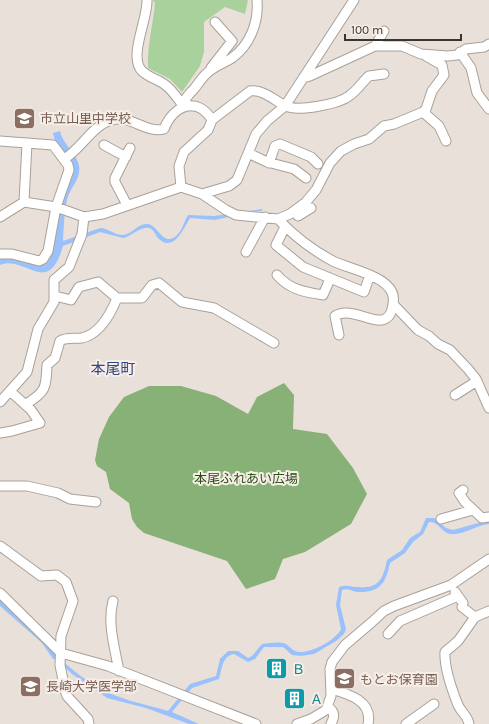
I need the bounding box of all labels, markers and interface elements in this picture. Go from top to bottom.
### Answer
scale bar [345,16,461,42]
text: 100 m [351,23,383,37]
school or university icon: 市立山里中学校 [12,105,38,131]
place label: 市立山里中学校 [40,111,131,126]
district label: 本尾町 [90,360,136,378]
park label: 本尾ふれあい広場 [194,471,298,486]
building icon: Ｂ [263,656,289,682]
place label: Ｂ [292,662,305,677]
school or university icon: もとお保育園 [331,666,357,692]
place label: もとお保育園 [360,672,438,687]
school or university icon: 長崎大学医学部 [17,673,43,699]
place label: 長崎大学医学部 [46,679,137,694]
building icon: Ａ [282,686,308,712]
place label: Ａ [310,692,323,707]

